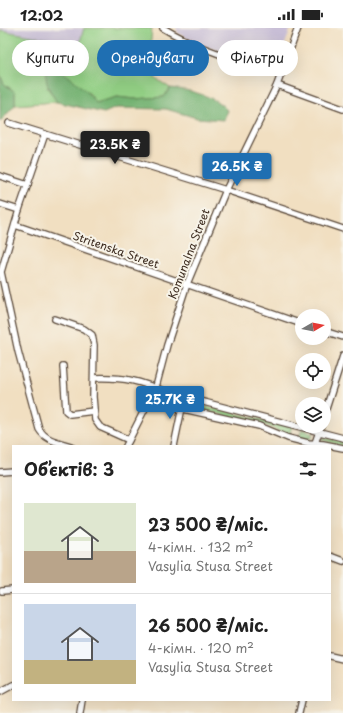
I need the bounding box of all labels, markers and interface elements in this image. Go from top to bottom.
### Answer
text: 12:02 [20,3,63,26]
chip: Купити [12,40,89,76]
chip: Орендувати [97,40,209,76]
chip: Фільтри [217,40,298,76]
pin: 23.5K ₴ [78,131,152,165]
text: 23.5K ₴ [90,134,140,153]
pin: 26.5K ₴ [200,153,274,187]
text: 26.5K ₴ [211,156,263,175]
street label: Komunalna Street [163,206,214,302]
street label: Stritenska Street [71,227,162,272]
north arrow [295,309,331,345]
map controls [295,309,331,433]
button: locate [295,353,331,389]
pin: 25.7K ₴ [133,386,207,420]
text: 25.7K ₴ [145,389,195,408]
button: layers [295,397,331,433]
text: Об’єктів: 3 [24,456,114,482]
icon: filters [297,458,319,480]
text: 23 500 ₴/міс. [148,511,268,537]
icon: home [56,519,104,567]
text: 4-кімн. · 132 m² [148,537,254,556]
text: Vasylia Stusa Street [148,556,273,575]
text: 26 500 ₴/міс. [148,612,268,638]
icon: home [56,620,104,668]
text: 4-кімн. · 120 m² [148,638,254,657]
text: Vasylia Stusa Street [148,657,273,676]

